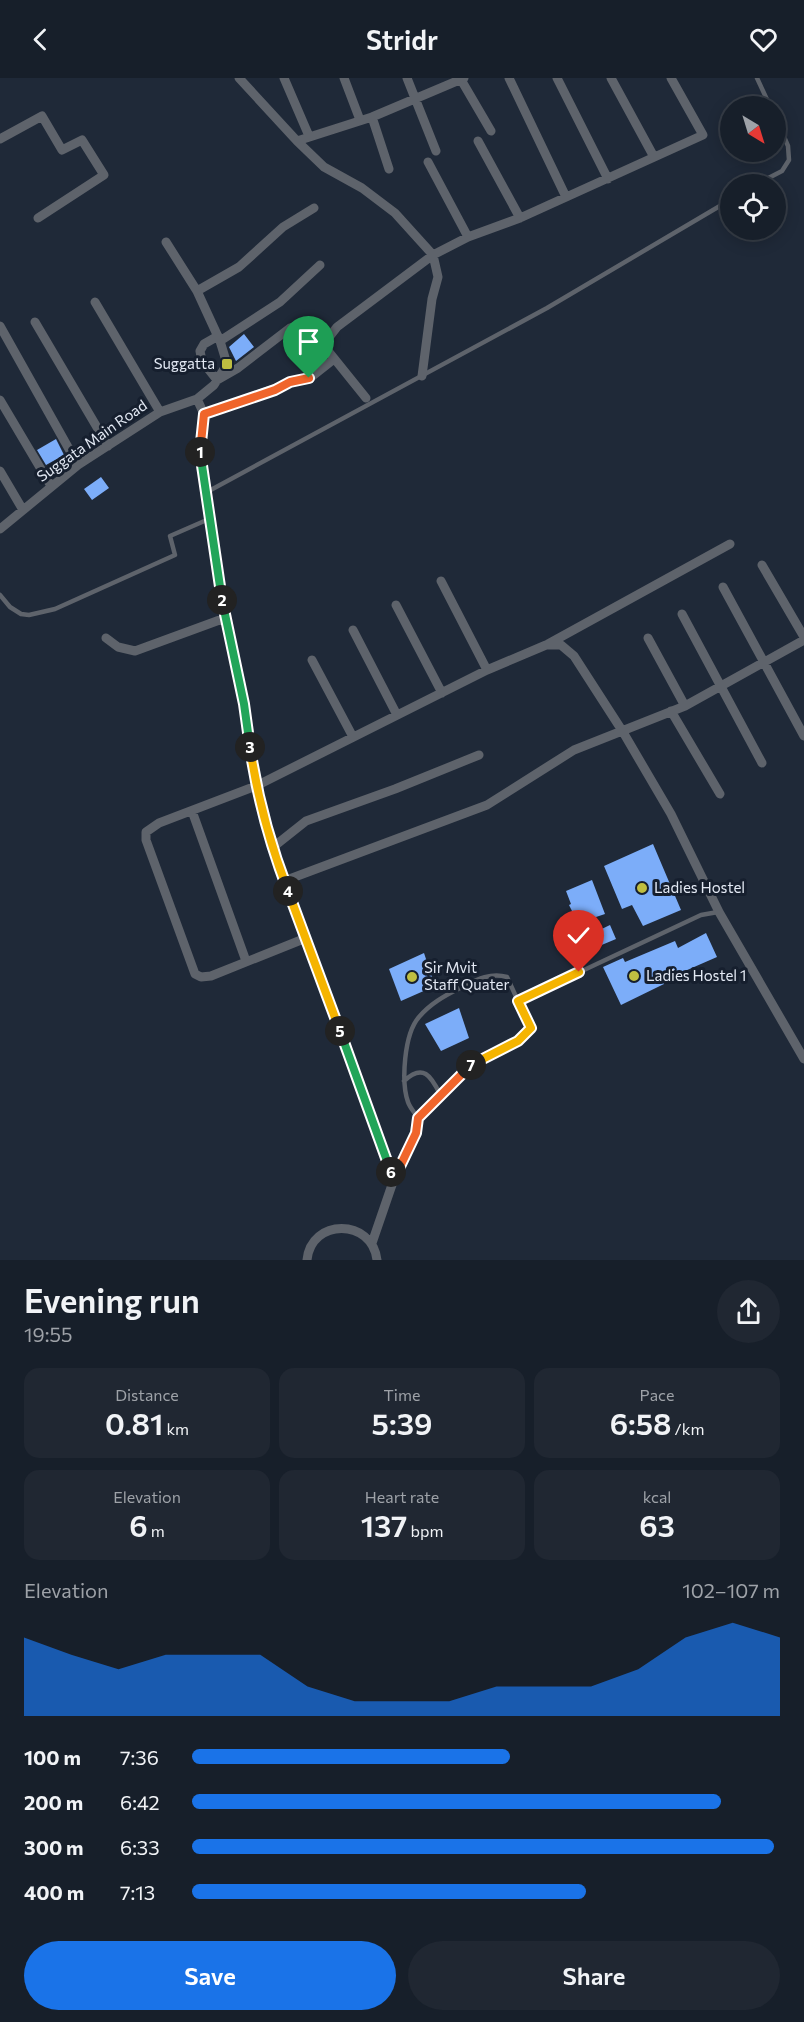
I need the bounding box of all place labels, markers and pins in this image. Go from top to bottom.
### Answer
pin [283,316,334,378]
place label: Suggatta [154,354,215,372]
marker: Suggatta [220,357,234,371]
pin: 1 [185,437,215,467]
pin: 2 [207,585,237,615]
pin: 3 [235,732,265,762]
pin: 4 [273,876,303,906]
place label: Ladies Hostel [654,878,745,896]
marker: Ladies Hostel [635,881,649,895]
pin [553,910,604,972]
place label: Sir Mvit Staff Quater [424,958,509,993]
place label: Ladies Hostel 1 [646,966,746,984]
marker: Ladies Hostel 1 [627,969,641,983]
marker: Sir Mvit Staff Quater [405,970,419,984]
pin: 5 [325,1016,355,1046]
pin: 7 [456,1050,486,1080]
pin: 6 [376,1157,406,1187]

